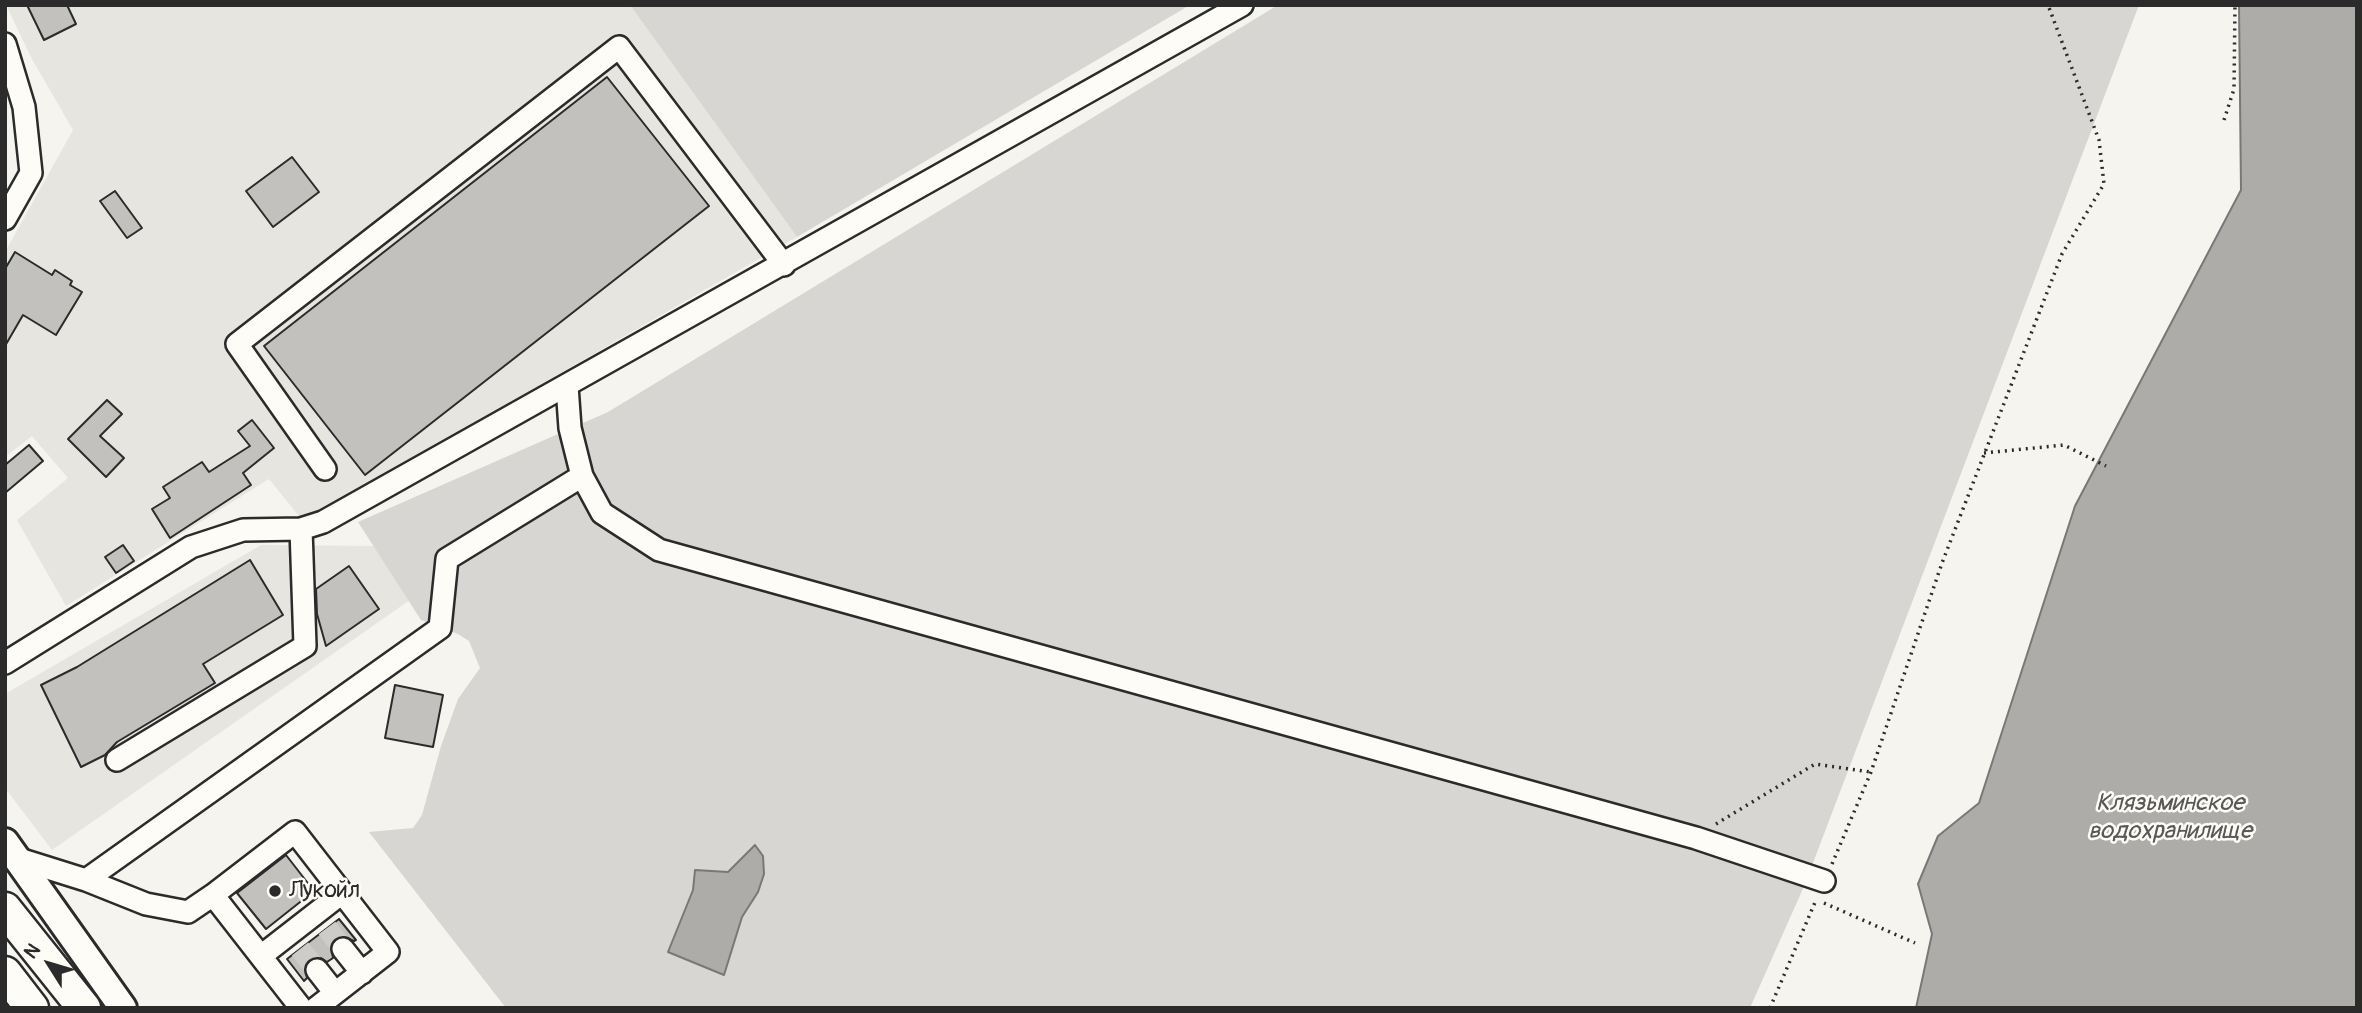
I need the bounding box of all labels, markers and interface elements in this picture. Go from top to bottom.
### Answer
water label: Клязьминское водохранилище [2088,790,2252,846]
place label: Лукойл [289,877,360,905]
marker: Лукойл [267,883,283,899]
north arrow [14,929,84,999]
text: N [19,939,46,964]

